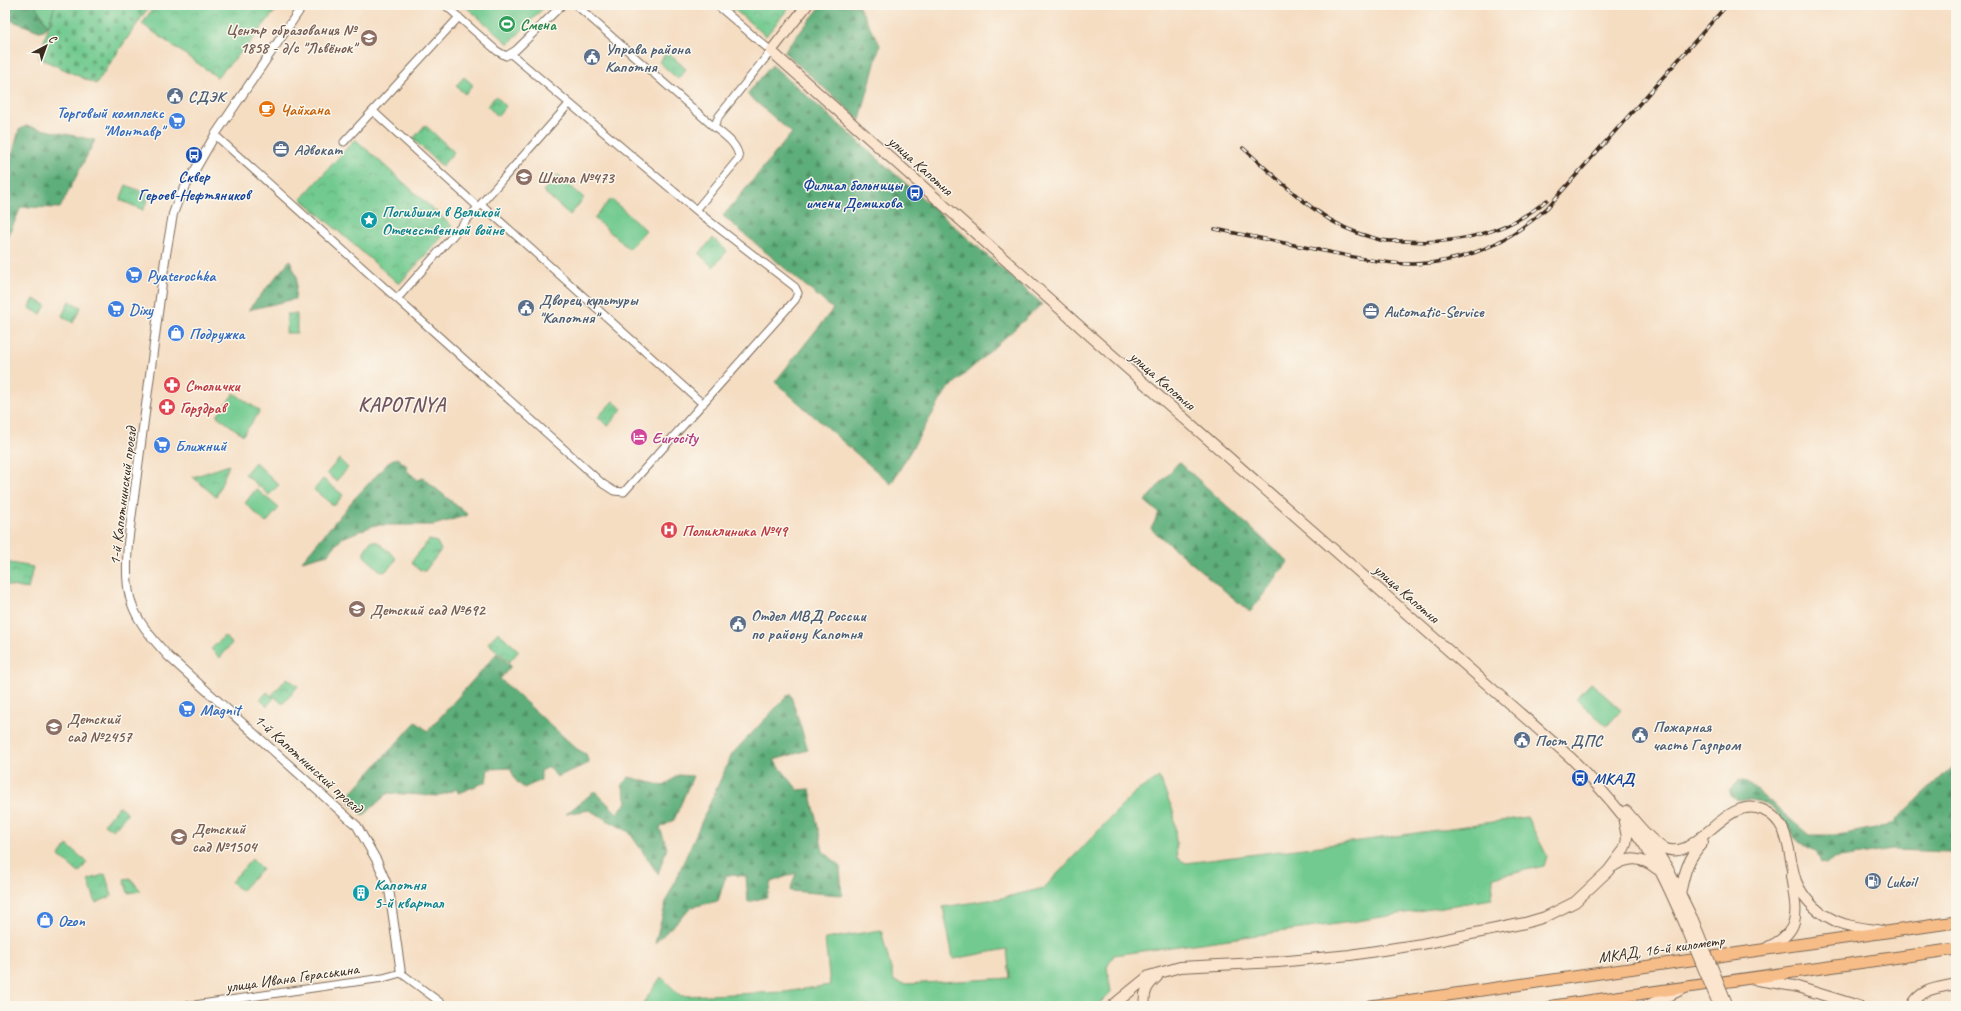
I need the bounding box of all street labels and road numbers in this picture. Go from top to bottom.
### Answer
street label: улица Капотня [883,131,958,201]
street label: улица Капотня [1125,346,1200,416]
street label: 1-й Капотнинский проезд [105,425,142,566]
street label: улица Капотня [1369,559,1444,629]
street label: 1-й Капотнинский проезд [250,710,368,819]
street label: МКАД, 16-й километр [1597,930,1726,968]
street label: улица Ивана Гераськина [223,959,361,997]

